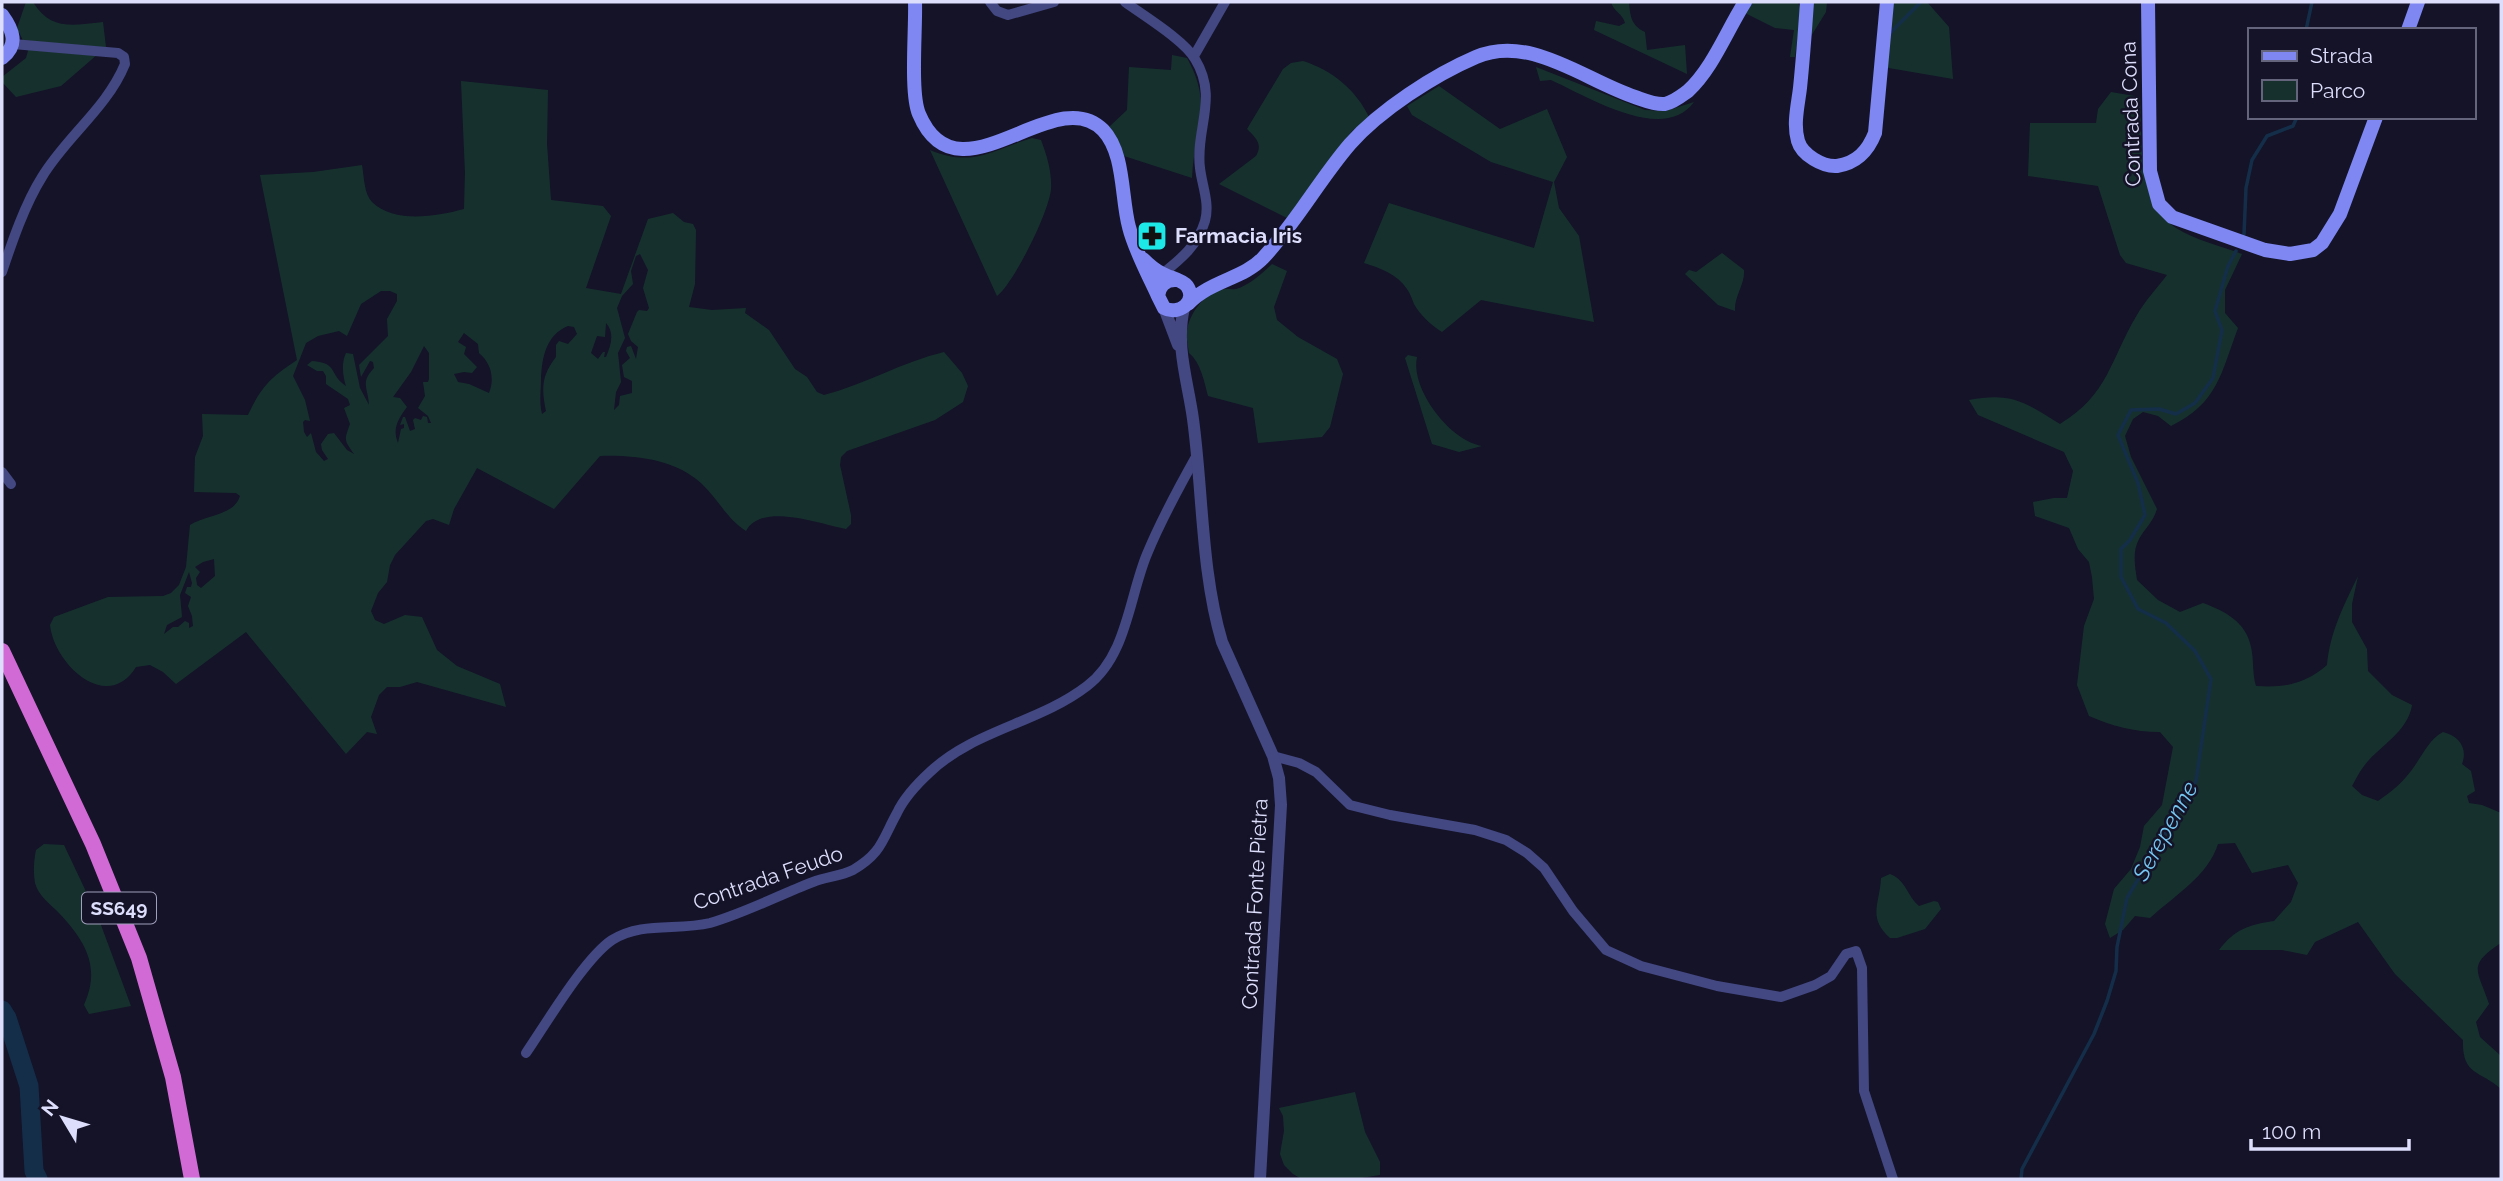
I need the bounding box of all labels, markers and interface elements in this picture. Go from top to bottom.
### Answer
legend [2248,28,2475,119]
street label: Contrada Cona [2115,41,2146,187]
text: Strada [2310,43,2373,68]
text: Parco [2310,78,2365,103]
pharmacy icon: Farmacia Iris [1135,219,1169,253]
place label: Farmacia Iris [1175,223,1302,248]
water label: Serepenne [2126,776,2203,886]
street label: Contrada Fonte Pietra [1236,798,1273,1010]
street label: Contrada Feudo [690,840,846,915]
road number: SS649 [82,893,156,924]
north arrow [28,1083,98,1153]
text: N [36,1095,63,1120]
scale bar [2251,1108,2408,1152]
text: 100 m [2262,1119,2321,1144]

